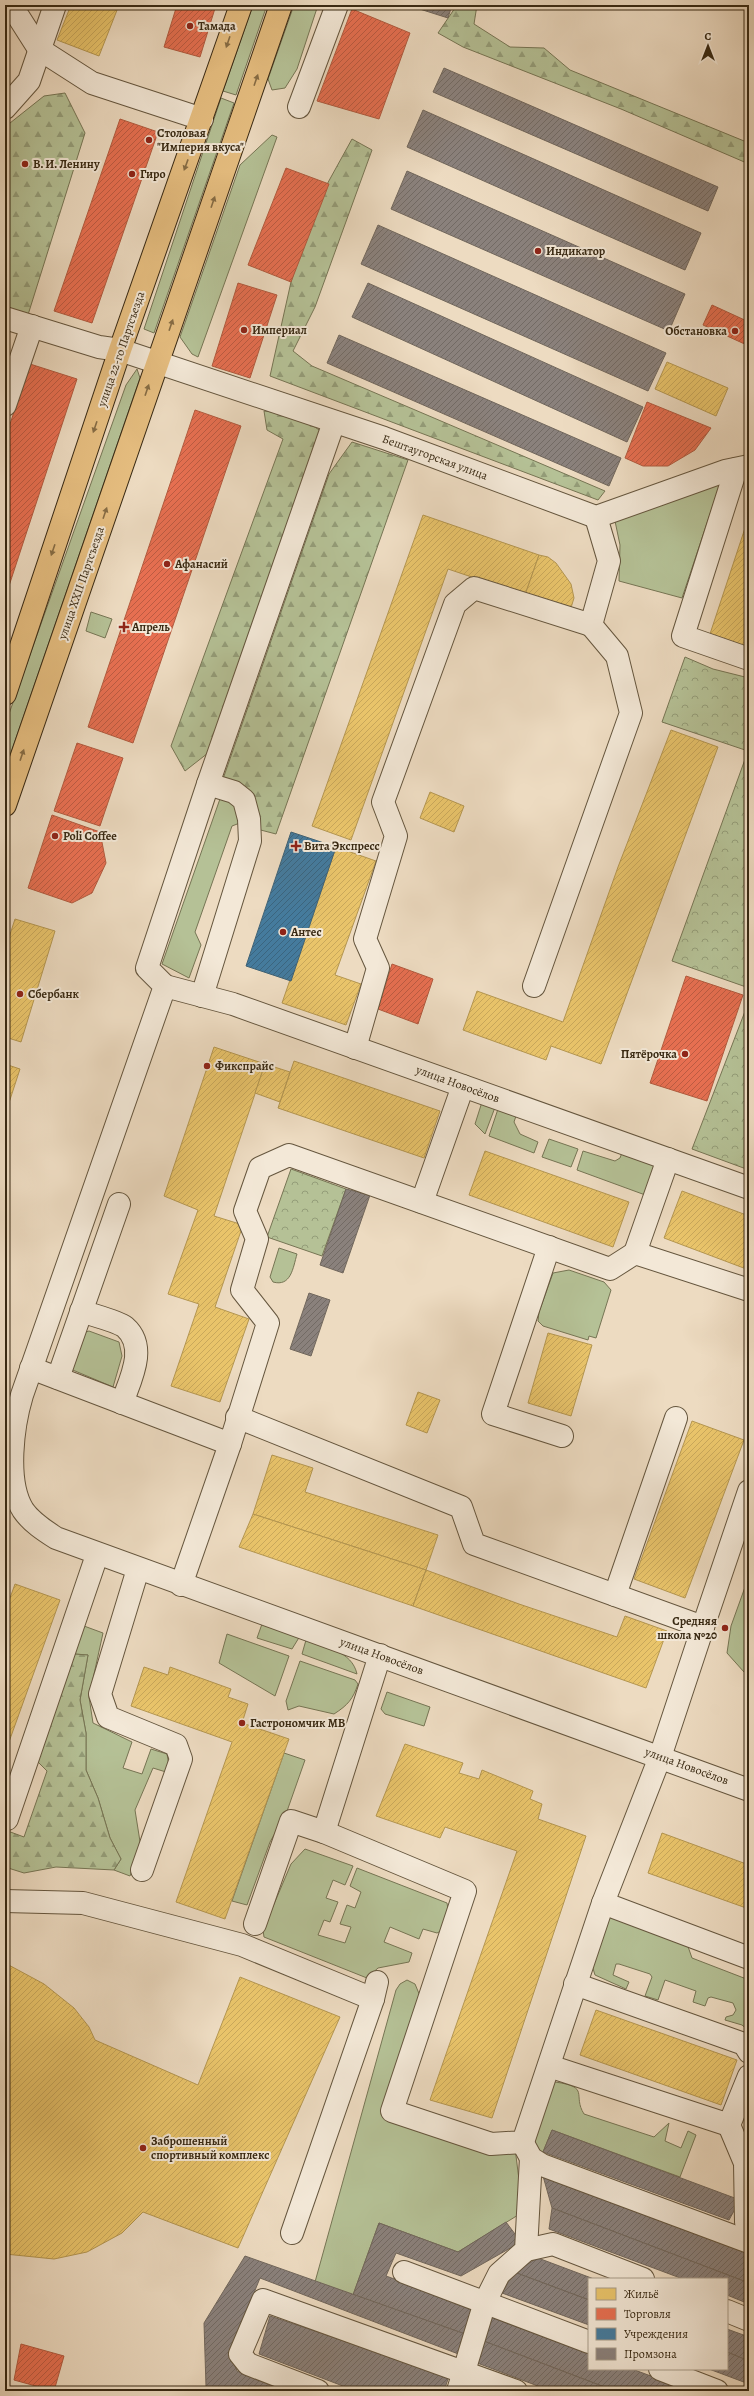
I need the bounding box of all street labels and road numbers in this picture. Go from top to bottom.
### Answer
street label: улица 22-го Партсъезда [93,289,148,410]
street label: Бештаугорская улица [380,430,491,484]
street label: улица XXII Партсъезда [54,524,108,643]
street label: улица Новосёлов [413,1061,502,1107]
street label: улица Новосёлов [337,1633,426,1679]
street label: улица Новосёлов [642,1743,731,1789]

